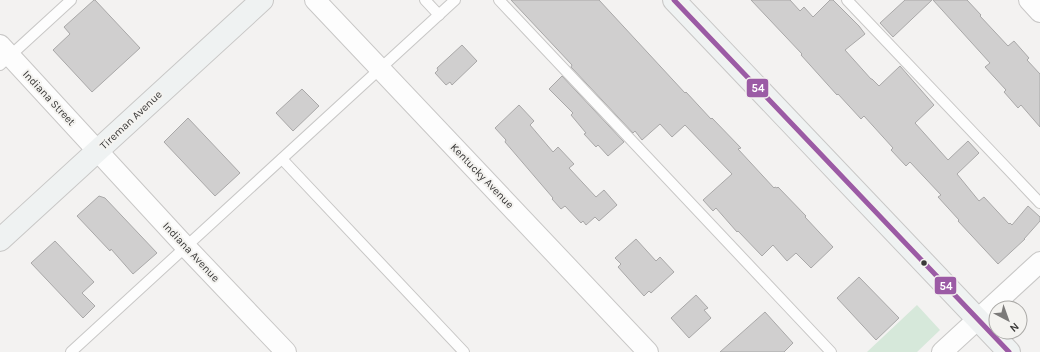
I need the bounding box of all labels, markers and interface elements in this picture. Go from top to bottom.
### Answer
street label: Indiana Street [20,68,78,128]
line badge: 54 [746,78,769,98]
text: 54 [752,82,765,95]
street label: Tireman Avenue [97,88,165,152]
street label: Kentucky Avenue [448,141,517,211]
street label: Indiana Avenue [160,219,222,285]
unlabelled marker [919,258,929,268]
line badge: 54 [934,276,957,295]
text: 54 [940,280,953,293]
north arrow [988,300,1028,340]
text: N [1007,320,1021,335]

